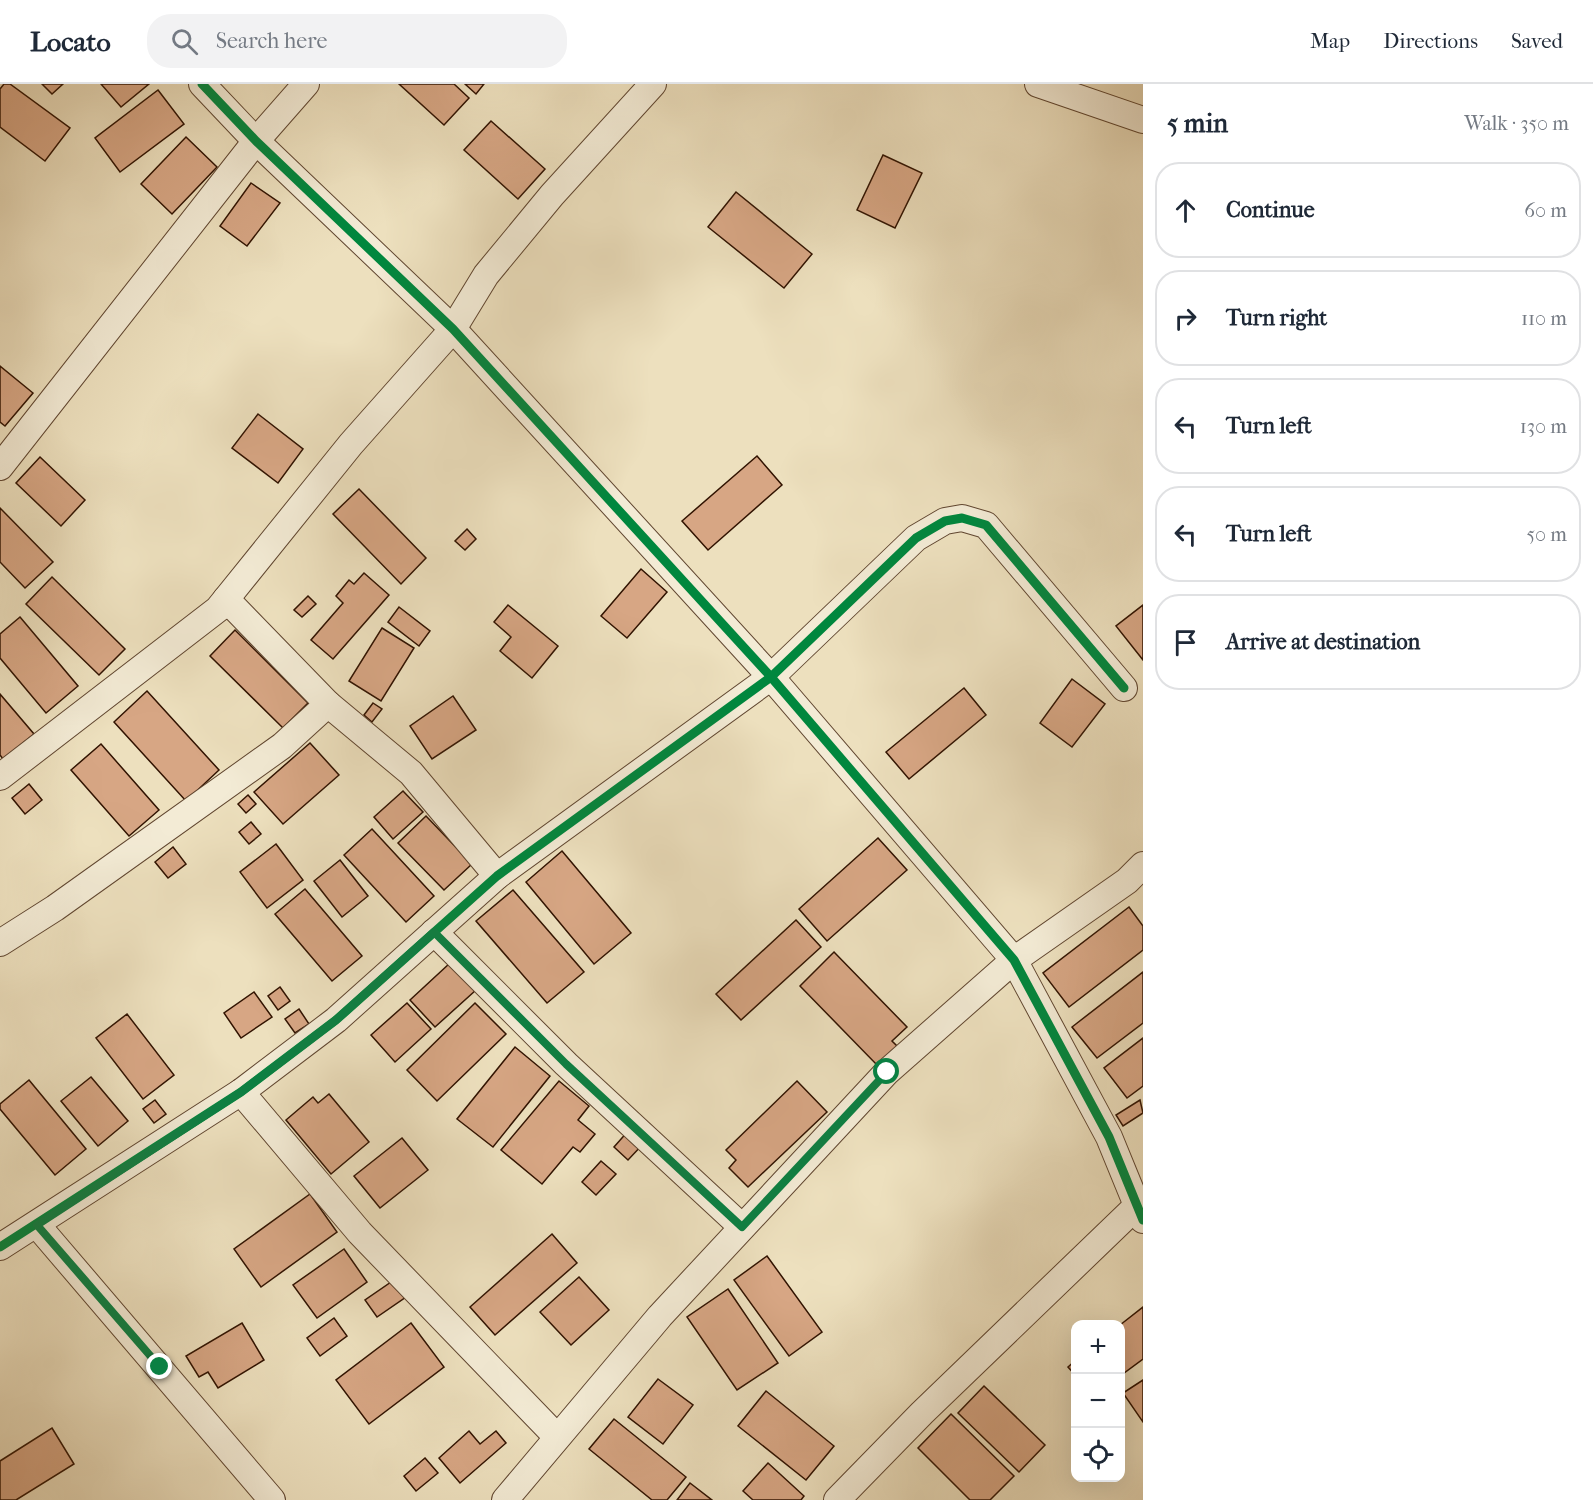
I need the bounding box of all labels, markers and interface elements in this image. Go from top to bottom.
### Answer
search box [147,14,567,68]
text: Locato [30,25,111,58]
icon: search [168,25,201,58]
text: Search here [216,28,327,54]
text: Map [1310,29,1350,53]
text: Directions [1383,29,1478,53]
text: Saved [1511,29,1563,53]
text: 5 min [1167,108,1228,139]
text: Walk · 350 m [1464,112,1569,135]
icon: ahead [1169,194,1202,227]
text: Continue [1226,197,1315,223]
text: 60 m [1524,199,1567,222]
icon: right [1169,302,1202,335]
text: Turn right [1226,305,1327,331]
text: 110 m [1521,307,1567,330]
icon: left [1169,410,1202,443]
text: Turn left [1226,413,1312,439]
text: 130 m [1520,415,1567,438]
icon: left [1169,518,1202,551]
text: Turn left [1226,521,1312,547]
text: 50 m [1526,523,1567,546]
icon: arrive [1169,626,1202,659]
text: Arrive at destination [1226,629,1420,655]
route start [873,1058,899,1084]
map controls [1071,1320,1125,1482]
button: + [1071,1320,1125,1374]
route end [146,1353,172,1379]
button: − [1071,1374,1125,1428]
button: locate [1071,1428,1125,1482]

